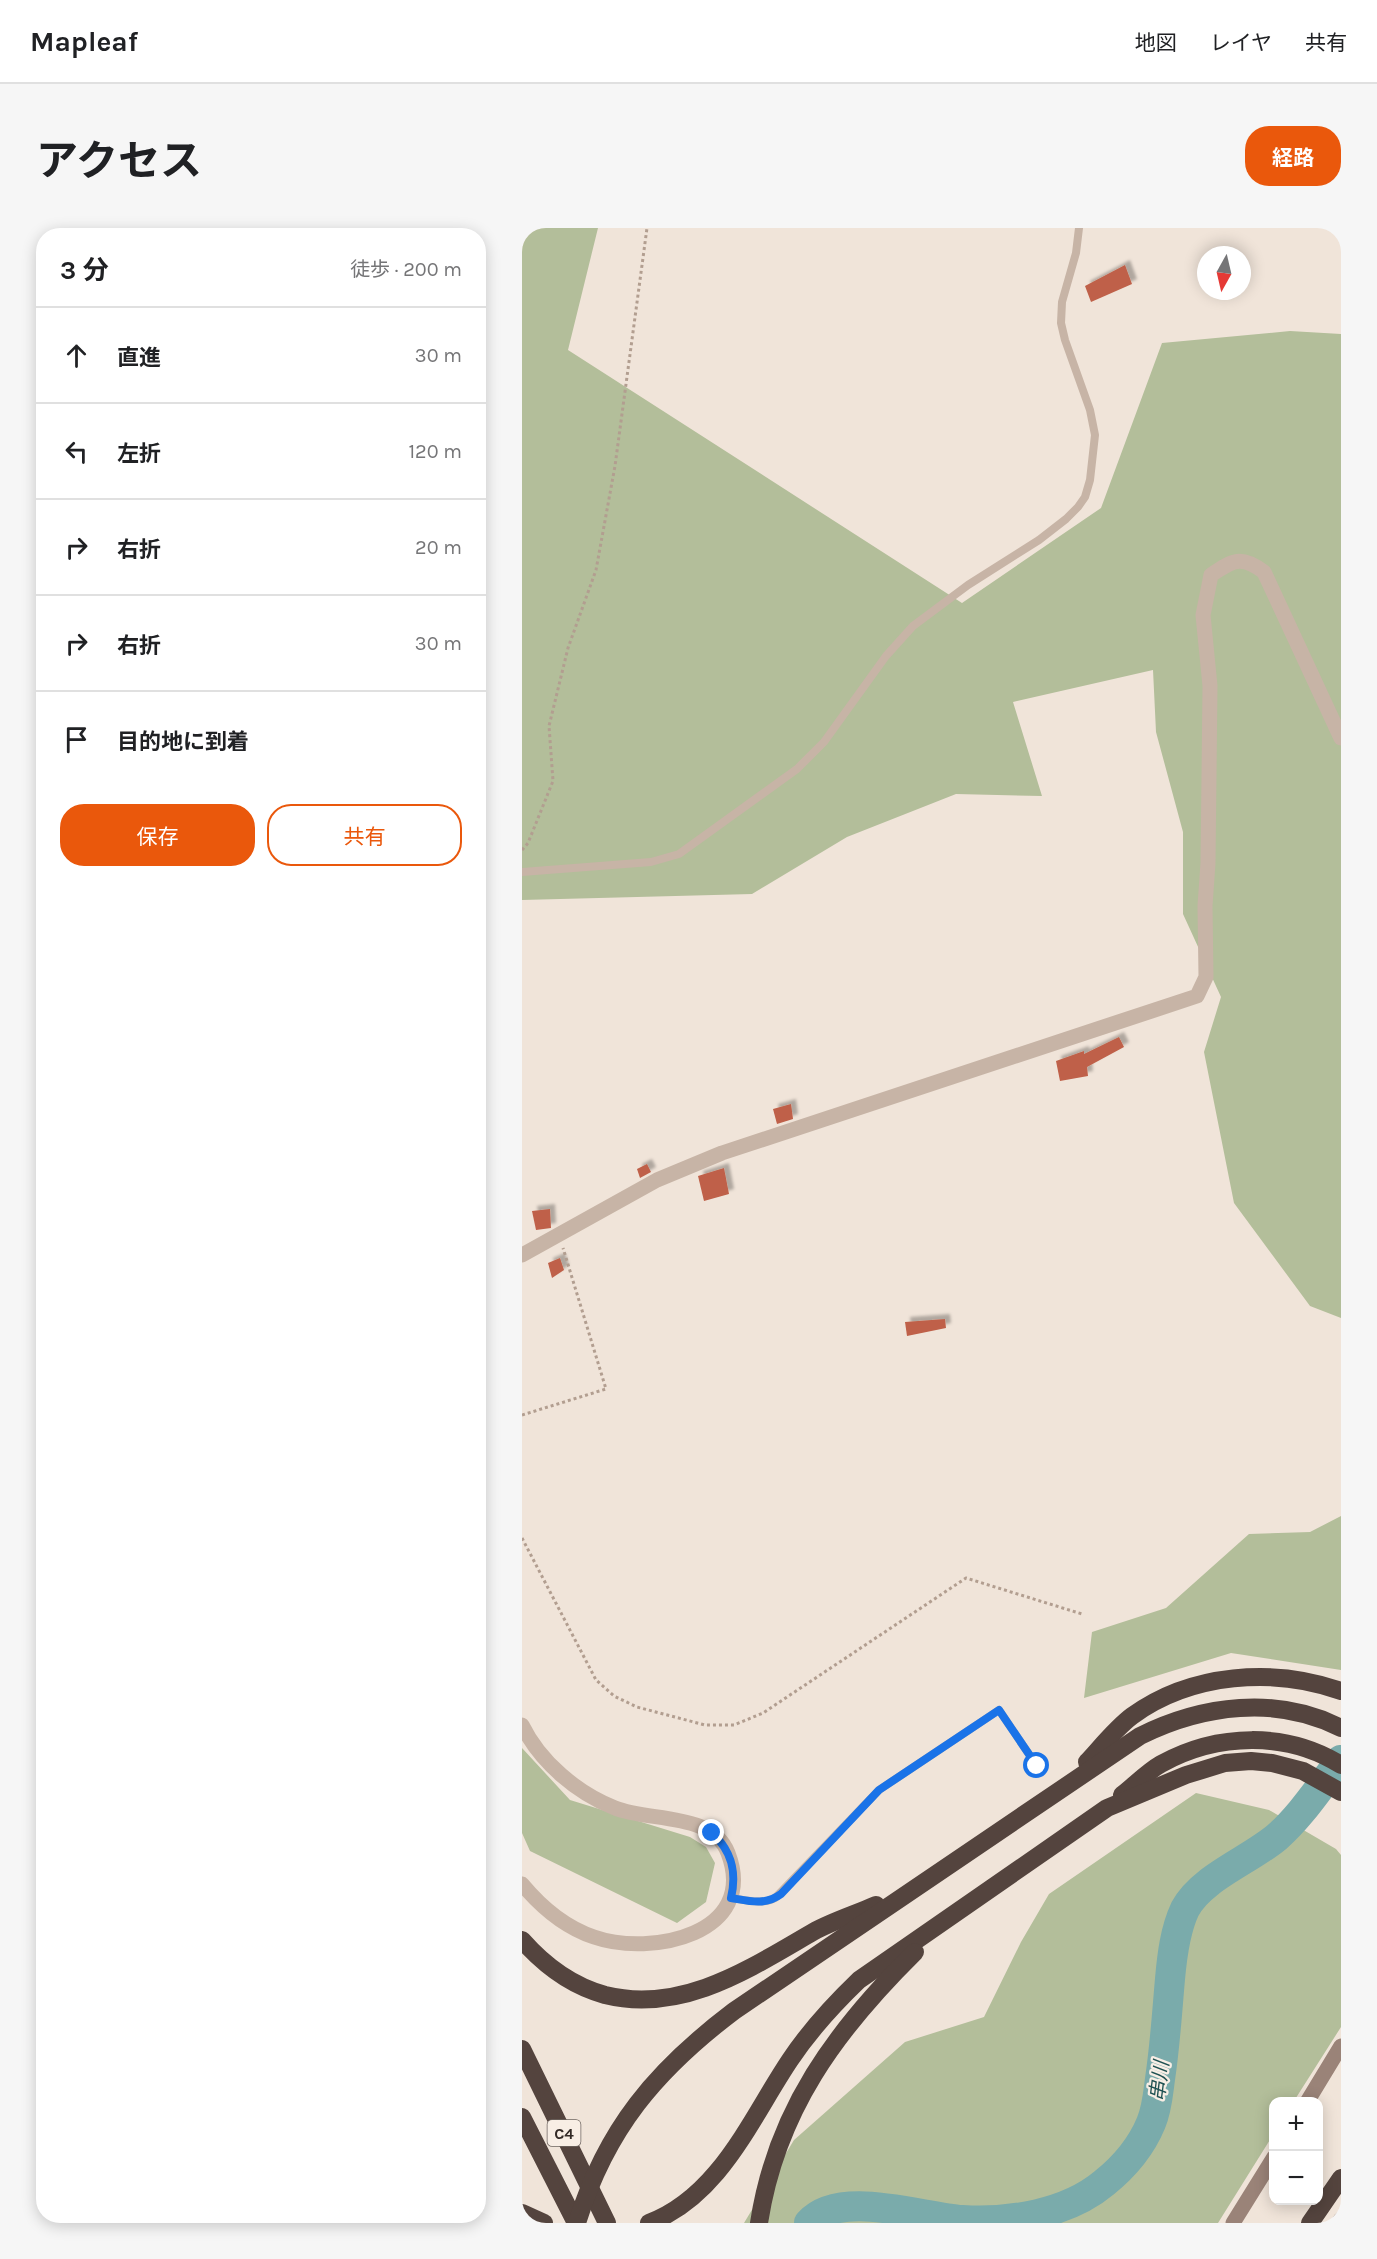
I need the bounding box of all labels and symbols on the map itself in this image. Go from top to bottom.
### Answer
north arrow [1197,246,1251,300]
route start [1023,1752,1049,1778]
route end [698,1819,724,1845]
water label: 串川 [1146,2058,1174,2102]
road number: C4 [548,2120,580,2146]

